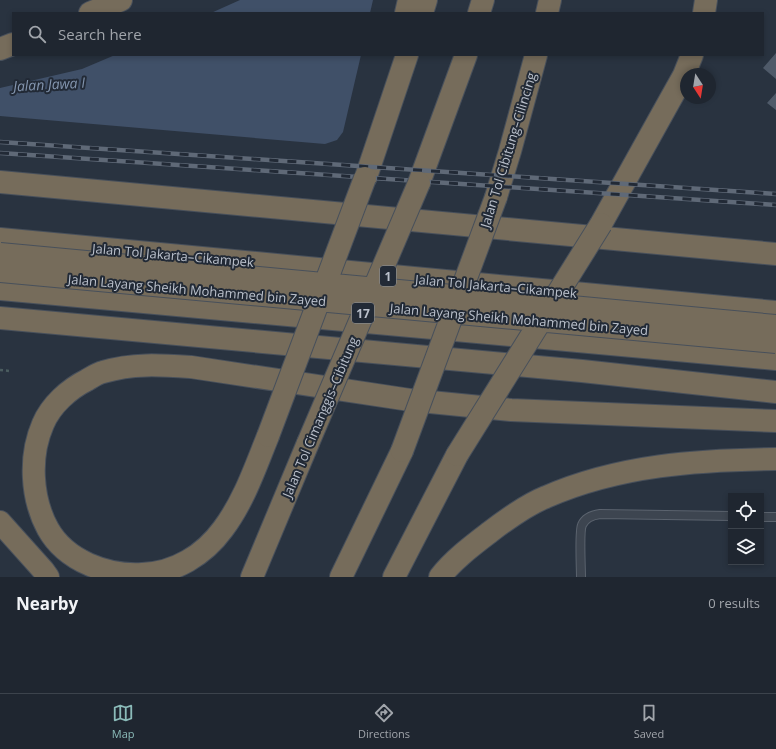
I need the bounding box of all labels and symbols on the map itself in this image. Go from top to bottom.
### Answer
north arrow [680,68,716,104]
street label: Jalan Tol Cibitung–Cilincing [475,70,540,232]
water label: Jalan Jawa I [10,73,86,96]
street label: Jalan Tol Jakarta–Cikampek [89,239,255,271]
road number: 1 [380,266,396,286]
street label: Jalan Layang Sheikh Mohammed bin Zayed [65,270,327,310]
street label: Jalan Tol Jakarta–Cikampek [412,270,578,302]
street label: Jalan Layang Sheikh Mohammed bin Zayed [387,299,649,339]
road number: 17 [352,303,374,323]
street label: Jalan Tol Cimanggis–Cibitung [277,334,362,502]

